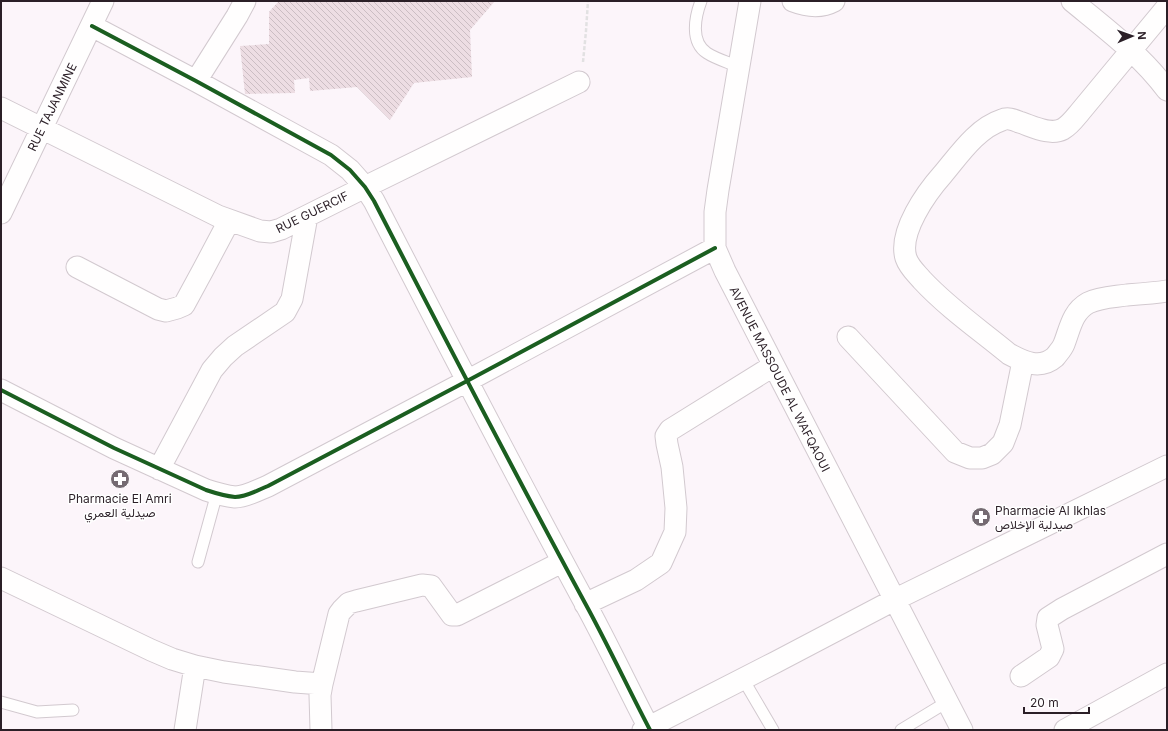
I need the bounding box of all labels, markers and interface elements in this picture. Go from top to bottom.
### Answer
north arrow [1112,16,1152,56]
text: N [1135,31,1149,40]
street label: RUE TAJANMINE [24,60,80,154]
street label: RUE GUERCIF [273,188,351,236]
street label: AVENUE MASSOUDE AL WAFQAOUI [726,284,834,474]
pharmacy icon: Pharmacie El Amri صيدلية العمري [109,468,131,490]
place label: Pharmacie El Amri صيدلية العمري [68,491,172,523]
place label: Pharmacie Al Ikhlas صيدلية الإخلاص [995,503,1106,533]
pharmacy icon: Pharmacie Al Ikhlas صيدلية الإخلاص [970,506,992,528]
scale bar [1024,689,1089,715]
text: 20 m [1030,695,1059,710]

